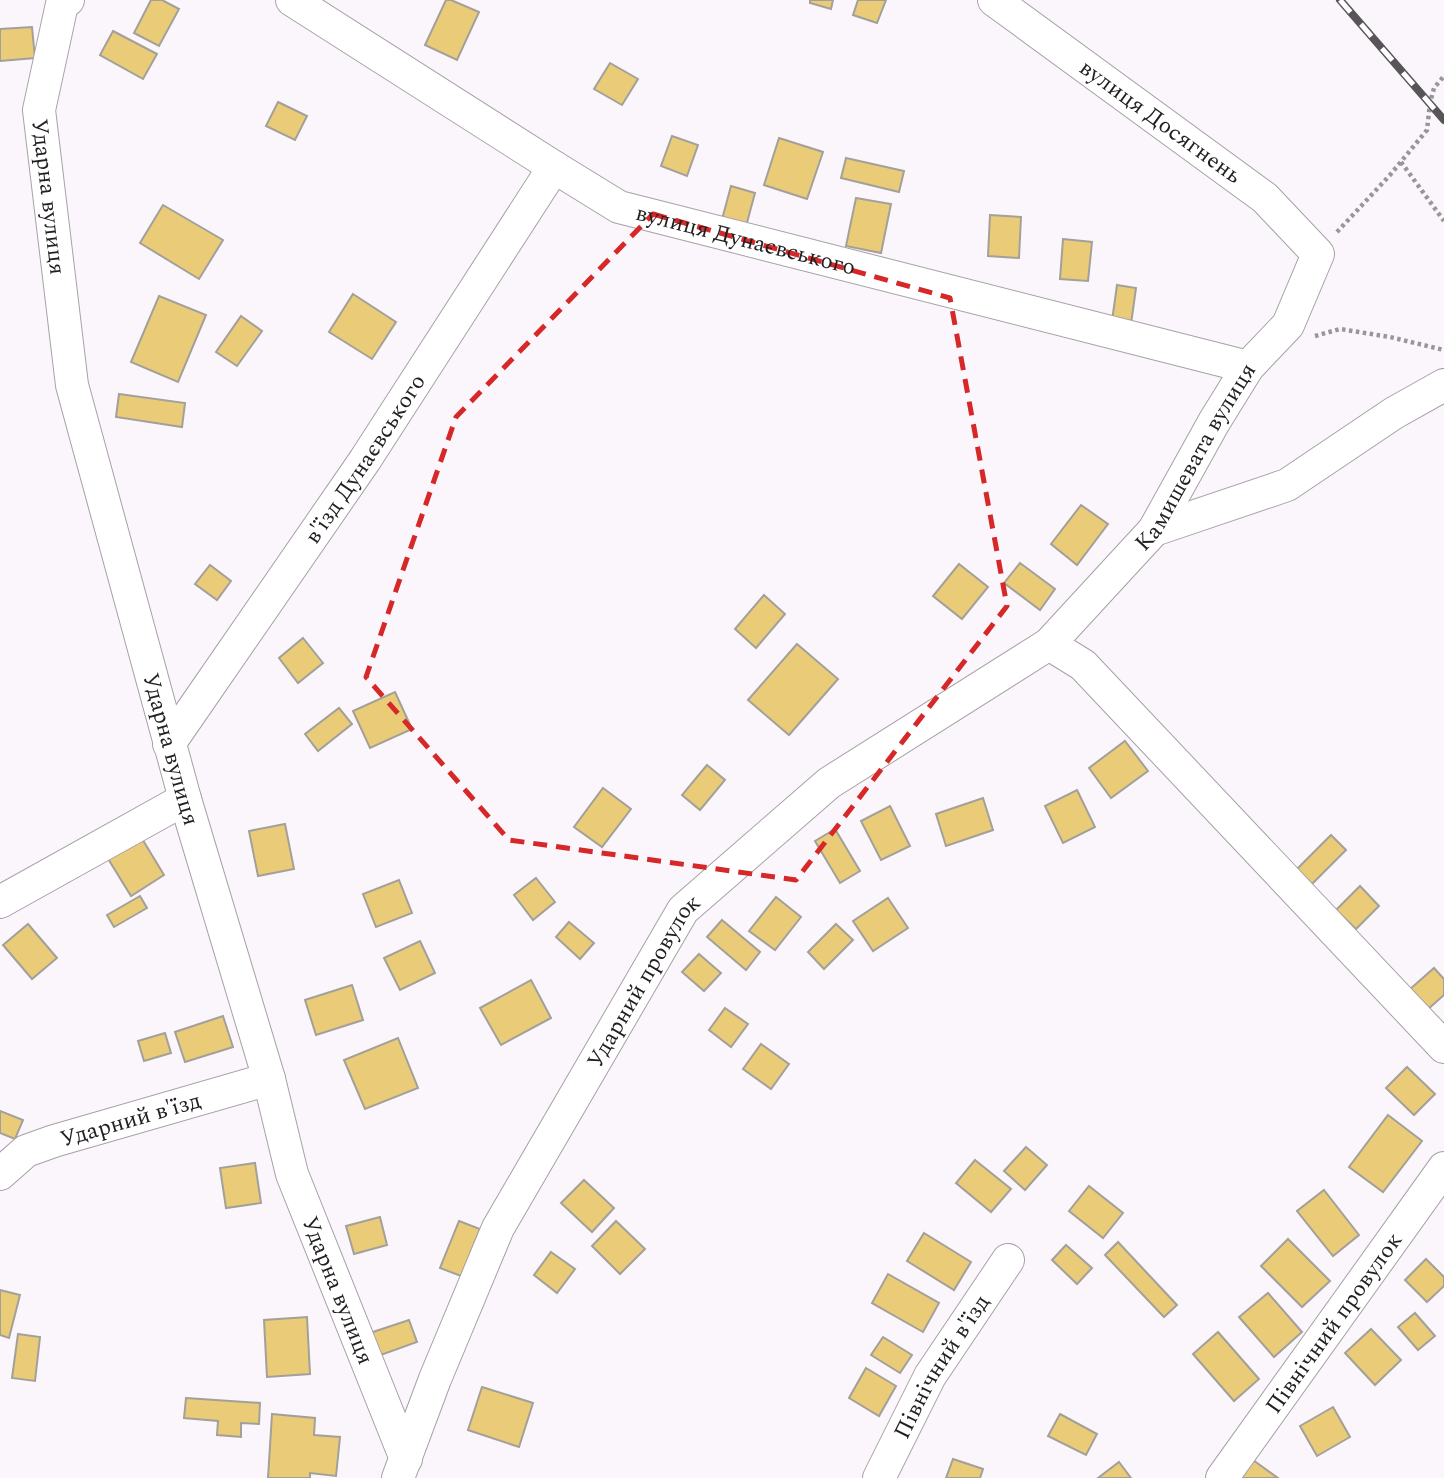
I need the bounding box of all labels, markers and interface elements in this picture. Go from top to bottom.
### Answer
street label: вулиця Досягнень [1072,51,1249,193]
street label: Ударна вулиця [21,117,75,277]
street label: вулиця Дунаєвського [632,196,859,286]
street label: Камишевата вулиця [1127,356,1266,560]
street label: в'їзд Дунаєвського [296,367,435,551]
street label: Ударна вулиця [132,669,208,830]
street label: Ударний провулок [579,886,709,1075]
street label: Ударний в'їзд [56,1083,206,1157]
street label: Ударна вулиця [292,1211,382,1370]
street label: Північний провулок [1257,1225,1412,1422]
street label: Північний в'їзд [885,1287,999,1445]

